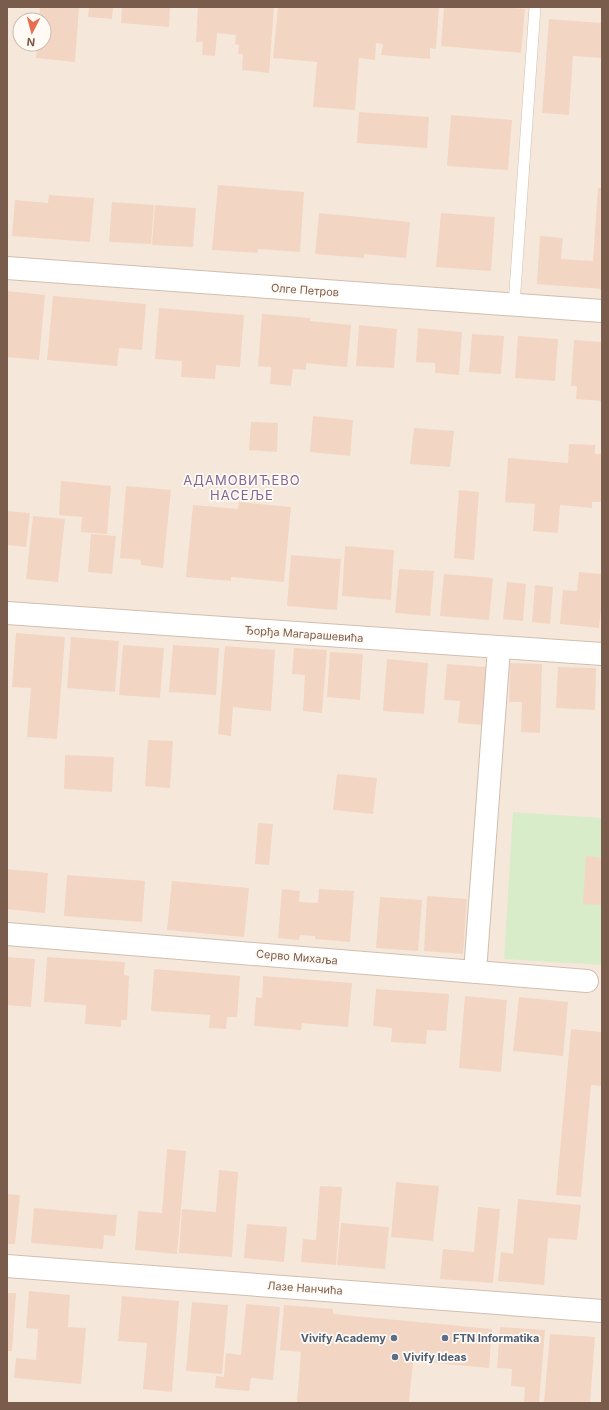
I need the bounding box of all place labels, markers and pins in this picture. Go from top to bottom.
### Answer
place label: Vivify Academy [301,1331,386,1345]
place label: FTN Informatika [453,1331,539,1345]
marker: Vivify Academy [389,1333,399,1343]
marker: FTN Informatika [440,1333,450,1343]
place label: Vivify Ideas [403,1350,467,1364]
marker: Vivify Ideas [390,1352,400,1362]

